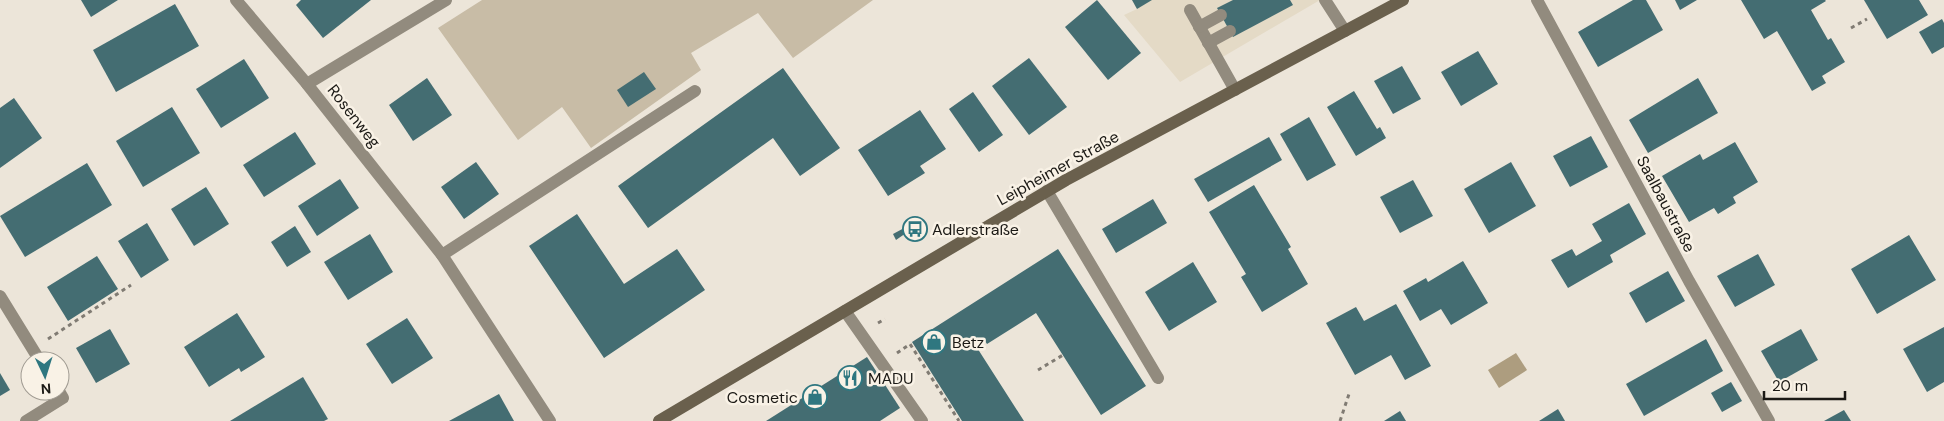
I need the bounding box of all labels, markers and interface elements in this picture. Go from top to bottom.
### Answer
street label: Rosenweg [323,80,385,152]
street label: Leipheimer Straße [993,126,1123,210]
street label: Saalbaustraße [1632,152,1700,256]
bus stop icon: Adlerstraße [902,216,928,242]
place label: Adlerstraße [932,219,1019,240]
shop icon: Betz [921,329,947,355]
place label: Betz [952,332,984,353]
north arrow [20,351,70,401]
restaurant icon: MADU [837,365,863,391]
place label: MADU [868,368,914,389]
scale bar [1764,368,1845,400]
text: 20 m [1772,376,1808,396]
text: N [40,380,52,398]
shop icon: Cosmetic [802,384,828,410]
place label: Cosmetic [727,387,798,408]

